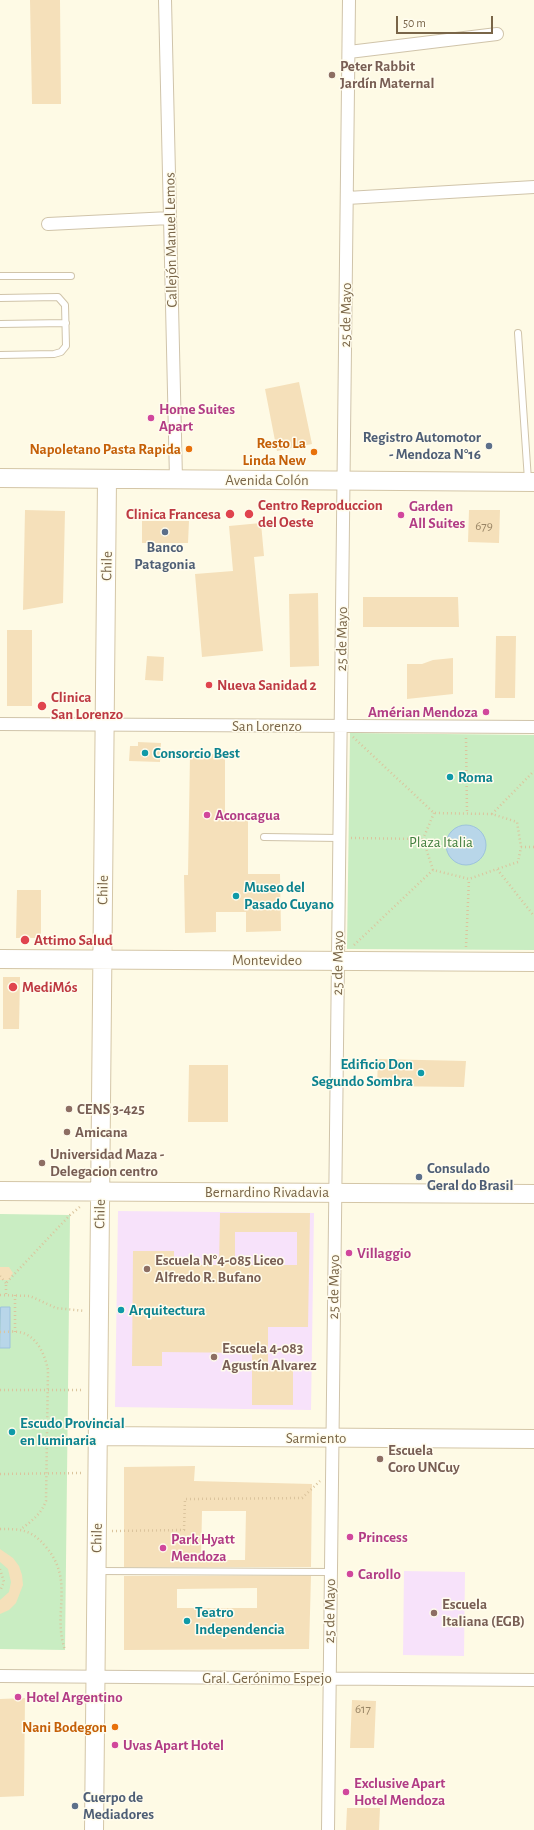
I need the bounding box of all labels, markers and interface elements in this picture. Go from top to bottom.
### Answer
scale bar [398,8,495,34]
text: 50 m [403,17,426,29]
place label: Peter Rabbit Jardín Maternal [340,57,435,92]
marker: Peter Rabbit Jardín Maternal [327,70,337,80]
street label: Callejón Manuel Lemos [161,172,181,308]
street label: 25 de Mayo [336,282,356,348]
place label: Home Suites Apart [159,400,235,435]
marker: Home Suites Apart [146,413,156,423]
place label: Registro Automotor - Mendoza N°16 [363,428,481,463]
place label: Resto La Linda New [243,434,306,469]
place label: Napoletano Pasta Rapida [29,440,181,458]
marker: Registro Automotor - Mendoza N°16 [484,441,494,451]
marker: Napoletano Pasta Rapida [184,444,194,454]
marker: Resto La Linda New [309,447,319,457]
street label: Avenida Colón [225,471,309,489]
place label: Centro Reproduccion del Oeste [258,496,383,531]
place label: Garden All Suites [409,497,465,532]
place label: Clinica Francesa [126,505,221,523]
marker: Clinica Francesa [224,508,236,520]
marker: Centro Reproduccion del Oeste [243,508,255,520]
marker: Garden All Suites [396,510,406,520]
house number: 679 [475,518,493,534]
marker: Banco Patagonia [160,527,170,537]
place label: Banco Patagonia [134,538,196,573]
street label: Chile [98,551,116,581]
street label: 25 de Mayo [332,606,352,672]
place label: Nueva Sanidad 2 [217,676,317,694]
marker: Nueva Sanidad 2 [204,680,214,690]
place label: Clinica San Lorenzo [51,688,123,723]
marker: Clinica San Lorenzo [36,700,48,712]
place label: Amérian Mendoza [368,703,478,721]
marker: Amérian Mendoza [481,707,491,717]
street label: San Lorenzo [232,717,302,735]
place label: Consorcio Best [153,744,240,762]
marker: Consorcio Best [140,748,150,758]
place label: Roma [458,768,493,786]
marker: Roma [445,772,455,782]
place label: Aconcagua [215,806,280,824]
marker: Aconcagua [202,810,212,820]
park label: Plaza Italia [409,833,473,851]
street label: Chile [94,875,112,905]
place label: Museo del Pasado Cuyano [244,878,334,913]
marker: Museo del Pasado Cuyano [231,891,241,901]
street label: 25 de Mayo [328,930,348,996]
place label: Attimo Salud [34,931,113,949]
marker: Attimo Salud [19,934,31,946]
street label: Montevideo [232,951,302,969]
place label: MediMós [22,978,77,996]
marker: MediMós [7,981,19,993]
place label: Edificio Don Segundo Sombra [311,1055,413,1090]
marker: Edificio Don Segundo Sombra [416,1068,426,1078]
place label: CENS 3-425 [77,1100,145,1118]
marker: CENS 3-425 [64,1104,74,1114]
place label: Amicana [75,1123,128,1141]
marker: Amicana [62,1127,72,1137]
place label: Universidad Maza - Delegacion centro [50,1145,164,1180]
marker: Universidad Maza - Delegacion centro [37,1158,47,1168]
place label: Consulado Geral do Brasil [427,1159,513,1194]
marker: Consulado Geral do Brasil [414,1172,424,1182]
street label: Bernardino Rivadavia [205,1183,329,1201]
street label: Chile [91,1199,109,1229]
place label: Villaggio [357,1244,411,1262]
marker: Villaggio [344,1248,354,1258]
place label: Escuela N°4-085 Liceo Alfredo R. Bufano [155,1251,284,1286]
street label: 25 de Mayo [324,1254,344,1320]
marker: Escuela N°4-085 Liceo Alfredo R. Bufano [142,1264,152,1274]
place label: Arquitectura [129,1301,206,1319]
marker: Arquitectura [116,1305,126,1315]
place label: Escuela 4-083 Agustín Alvarez [222,1339,317,1374]
marker: Escuela 4-083 Agustín Alvarez [209,1352,219,1362]
place label: Escudo Provincial en luminaria [20,1414,125,1449]
marker: Escudo Provincial en luminaria [7,1427,17,1437]
street label: Sarmiento [286,1429,346,1447]
place label: Escuela Coro UNCuy [388,1441,460,1476]
marker: Escuela Coro UNCuy [375,1454,385,1464]
street label: Chile [88,1523,106,1553]
place label: Princess [358,1528,408,1546]
place label: Park Hyatt Mendoza [171,1530,235,1565]
marker: Princess [345,1532,355,1542]
marker: Park Hyatt Mendoza [158,1543,168,1553]
place label: Carollo [358,1565,401,1583]
marker: Carollo [345,1569,355,1579]
street label: 25 de Mayo [320,1578,340,1644]
place label: Escuela Italiana (EGB) [442,1595,525,1630]
place label: Teatro Independencia [195,1603,285,1638]
marker: Escuela Italiana (EGB) [429,1608,439,1618]
marker: Teatro Independencia [182,1616,192,1626]
street label: Gral. Gerónimo Espejo [202,1669,332,1687]
place label: Hotel Argentino [26,1688,123,1706]
marker: Hotel Argentino [13,1692,23,1702]
house number: 617 [355,1701,371,1717]
place label: Nani Bodegon [22,1718,107,1736]
marker: Nani Bodegon [110,1722,120,1732]
place label: Uvas Apart Hotel [123,1736,224,1754]
marker: Uvas Apart Hotel [110,1740,120,1750]
place label: Exclusive Apart Hotel Mendoza [354,1774,445,1809]
marker: Exclusive Apart Hotel Mendoza [341,1787,351,1797]
place label: Cuerpo de Mediadores [83,1788,154,1823]
marker: Cuerpo de Mediadores [70,1801,80,1811]

